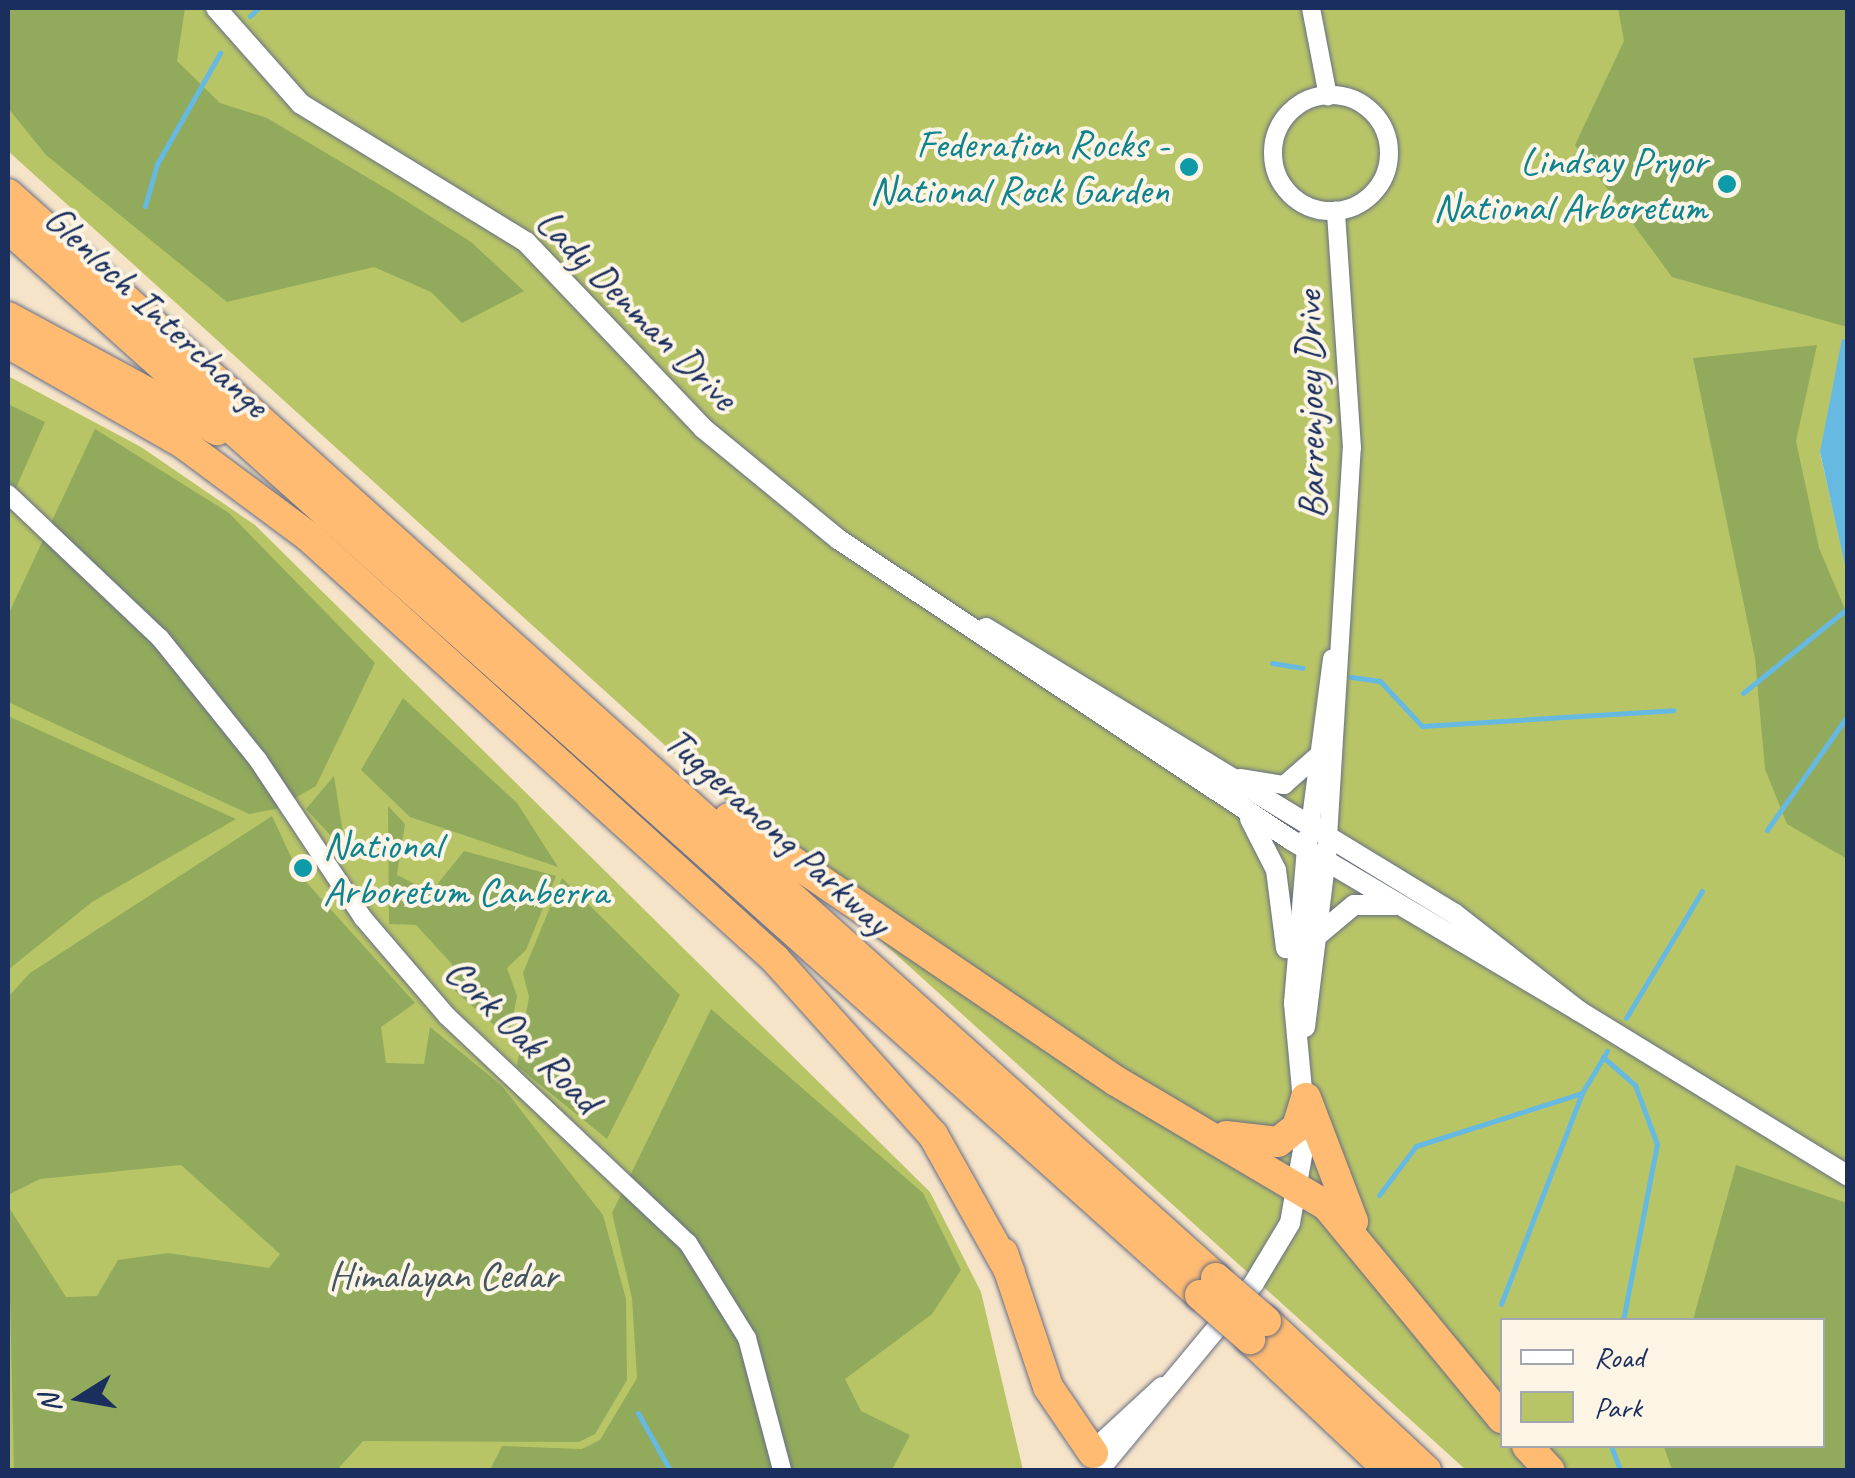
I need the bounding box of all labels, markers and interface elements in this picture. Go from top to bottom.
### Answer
place label: Federation Rocks - National Rock Garden [869,120,1169,214]
place label: Lindsay Pryor National Arboretum [1433,137,1707,231]
marker: Federation Rocks - National Rock Garden [1178,156,1200,178]
marker: Lindsay Pryor National Arboretum [1716,173,1738,195]
street label: Glenloch Interchange [35,195,279,427]
street label: Lady Denman Drive [525,197,749,421]
street label: Barrenjoey Drive [1284,290,1336,520]
street label: Tuggeranong Parkway [654,716,902,946]
place label: National Arboretum Canberra [323,821,608,915]
marker: National Arboretum Canberra [292,857,314,879]
street label: Cork Oak Road [435,947,611,1123]
park label: Himalayan Cedar [329,1251,557,1299]
legend [1500,1318,1825,1448]
text: Road [1594,1338,1644,1376]
north arrow [30,1348,130,1448]
text: Park [1594,1388,1642,1426]
text: N [31,1392,69,1416]

